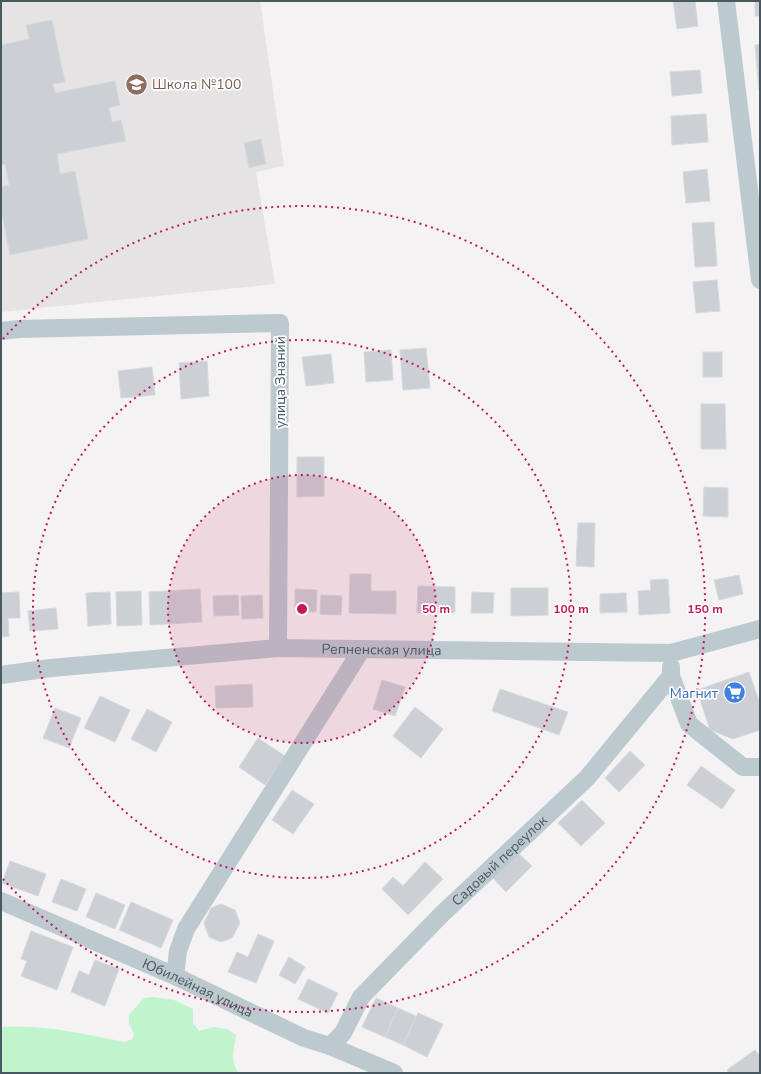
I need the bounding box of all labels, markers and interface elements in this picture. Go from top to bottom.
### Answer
school or university icon: Школа №100 [124,71,150,97]
place label: Школа №100 [152,75,241,94]
street label: улица Знаний [271,336,290,428]
text: 50 m [422,601,450,617]
text: 100 m [553,601,589,617]
text: 150 m [687,601,723,617]
centre of rings [295,602,309,616]
street label: Репненская улица [321,639,442,660]
supermarket icon: Магнит [721,680,747,706]
place label: Магнит [670,684,719,703]
street label: Садовый переулок [447,810,552,910]
street label: Юбилейная улица [140,954,256,1022]

